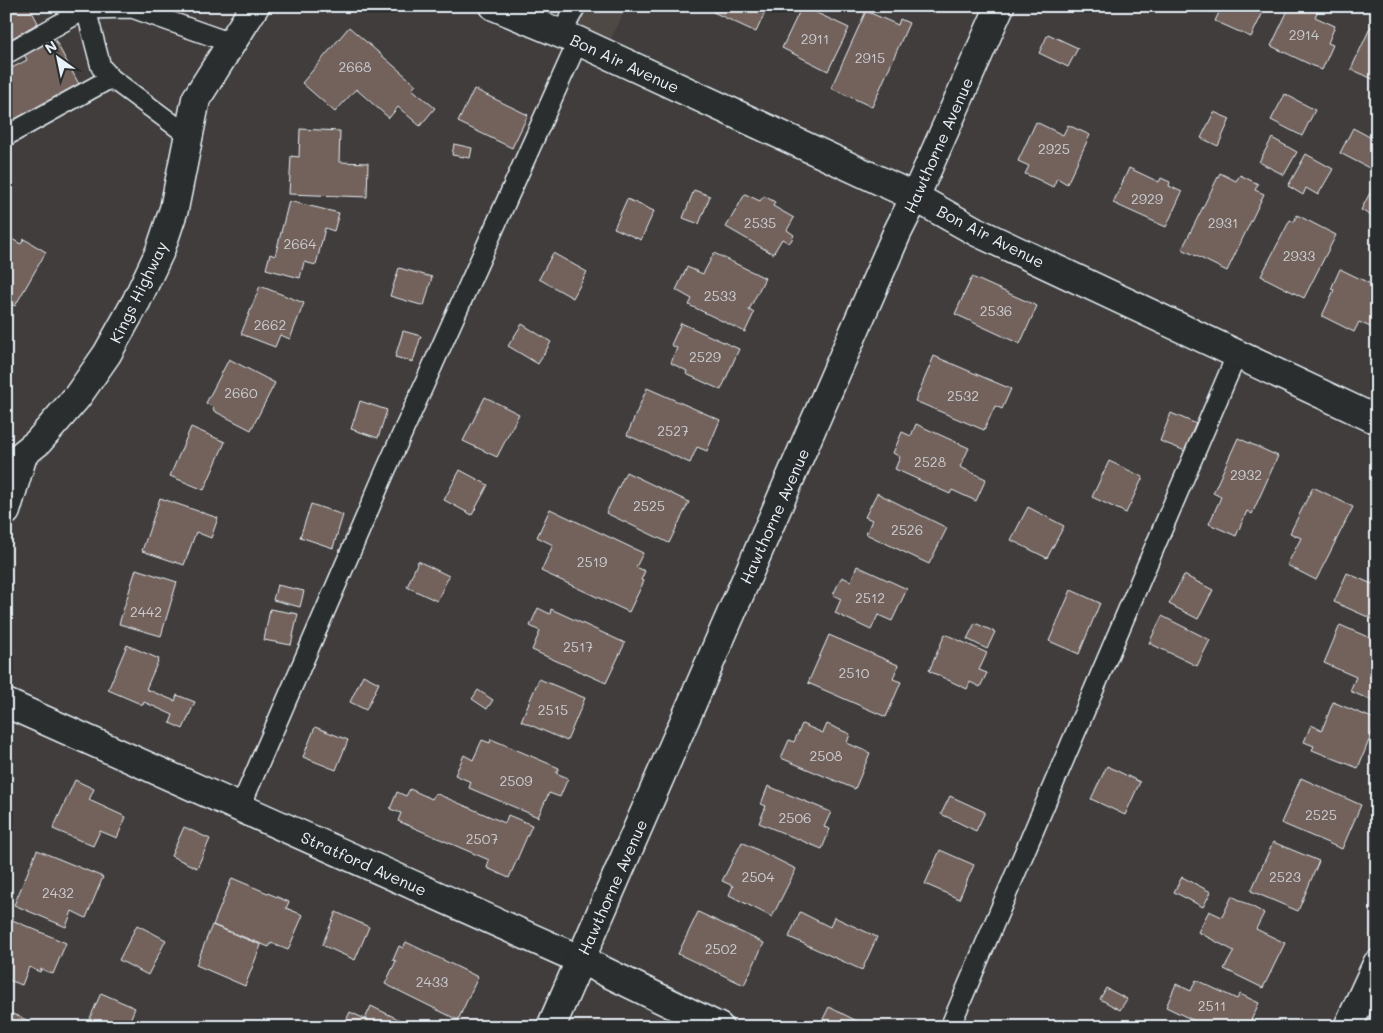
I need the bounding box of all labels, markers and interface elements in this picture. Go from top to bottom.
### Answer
house number: 2914 [1289,25,1320,44]
street label: Bon Air Avenue [567,29,683,97]
house number: 2911 [801,29,829,48]
north arrow [32,32,82,82]
text: N [41,36,60,58]
house number: 2915 [855,48,885,67]
house number: 2668 [338,57,372,76]
street label: Hawthorne Avenue [899,74,977,216]
house number: 2925 [1038,139,1070,158]
house number: 2929 [1131,189,1163,208]
street label: Bon Air Avenue [934,200,1048,272]
house number: 2535 [744,213,776,232]
house number: 2931 [1208,213,1238,232]
house number: 2664 [284,234,317,253]
street label: Kings Highway [104,238,172,346]
house number: 2933 [1283,246,1315,265]
house number: 2533 [704,286,736,305]
house number: 2536 [980,301,1012,320]
house number: 2662 [254,315,286,334]
house number: 2529 [689,347,721,366]
house number: 2660 [224,383,258,402]
house number: 2532 [947,386,979,405]
house number: 2527 [657,421,689,440]
street label: Hawthorne Avenue [735,445,813,587]
house number: 2528 [914,452,946,471]
house number: 2932 [1230,465,1262,484]
house number: 2525 [633,496,665,515]
house number: 2526 [891,520,923,539]
house number: 2519 [577,552,607,571]
house number: 2512 [855,588,885,607]
house number: 2442 [130,602,162,621]
house number: 2517 [563,637,593,656]
house number: 2510 [839,663,870,682]
house number: 2515 [538,700,568,719]
house number: 2508 [809,746,843,765]
house number: 2509 [500,771,532,790]
house number: 2525 [1305,805,1337,824]
house number: 2506 [778,808,812,827]
street label: Hawthorne Avenue [573,816,651,958]
street label: Stratford Avenue [298,826,430,900]
house number: 2507 [466,829,498,848]
house number: 2504 [742,867,775,886]
house number: 2523 [1269,867,1301,886]
house number: 2432 [42,883,74,902]
house number: 2502 [705,939,737,958]
house number: 2433 [416,972,448,991]
house number: 2511 [1198,996,1226,1015]

